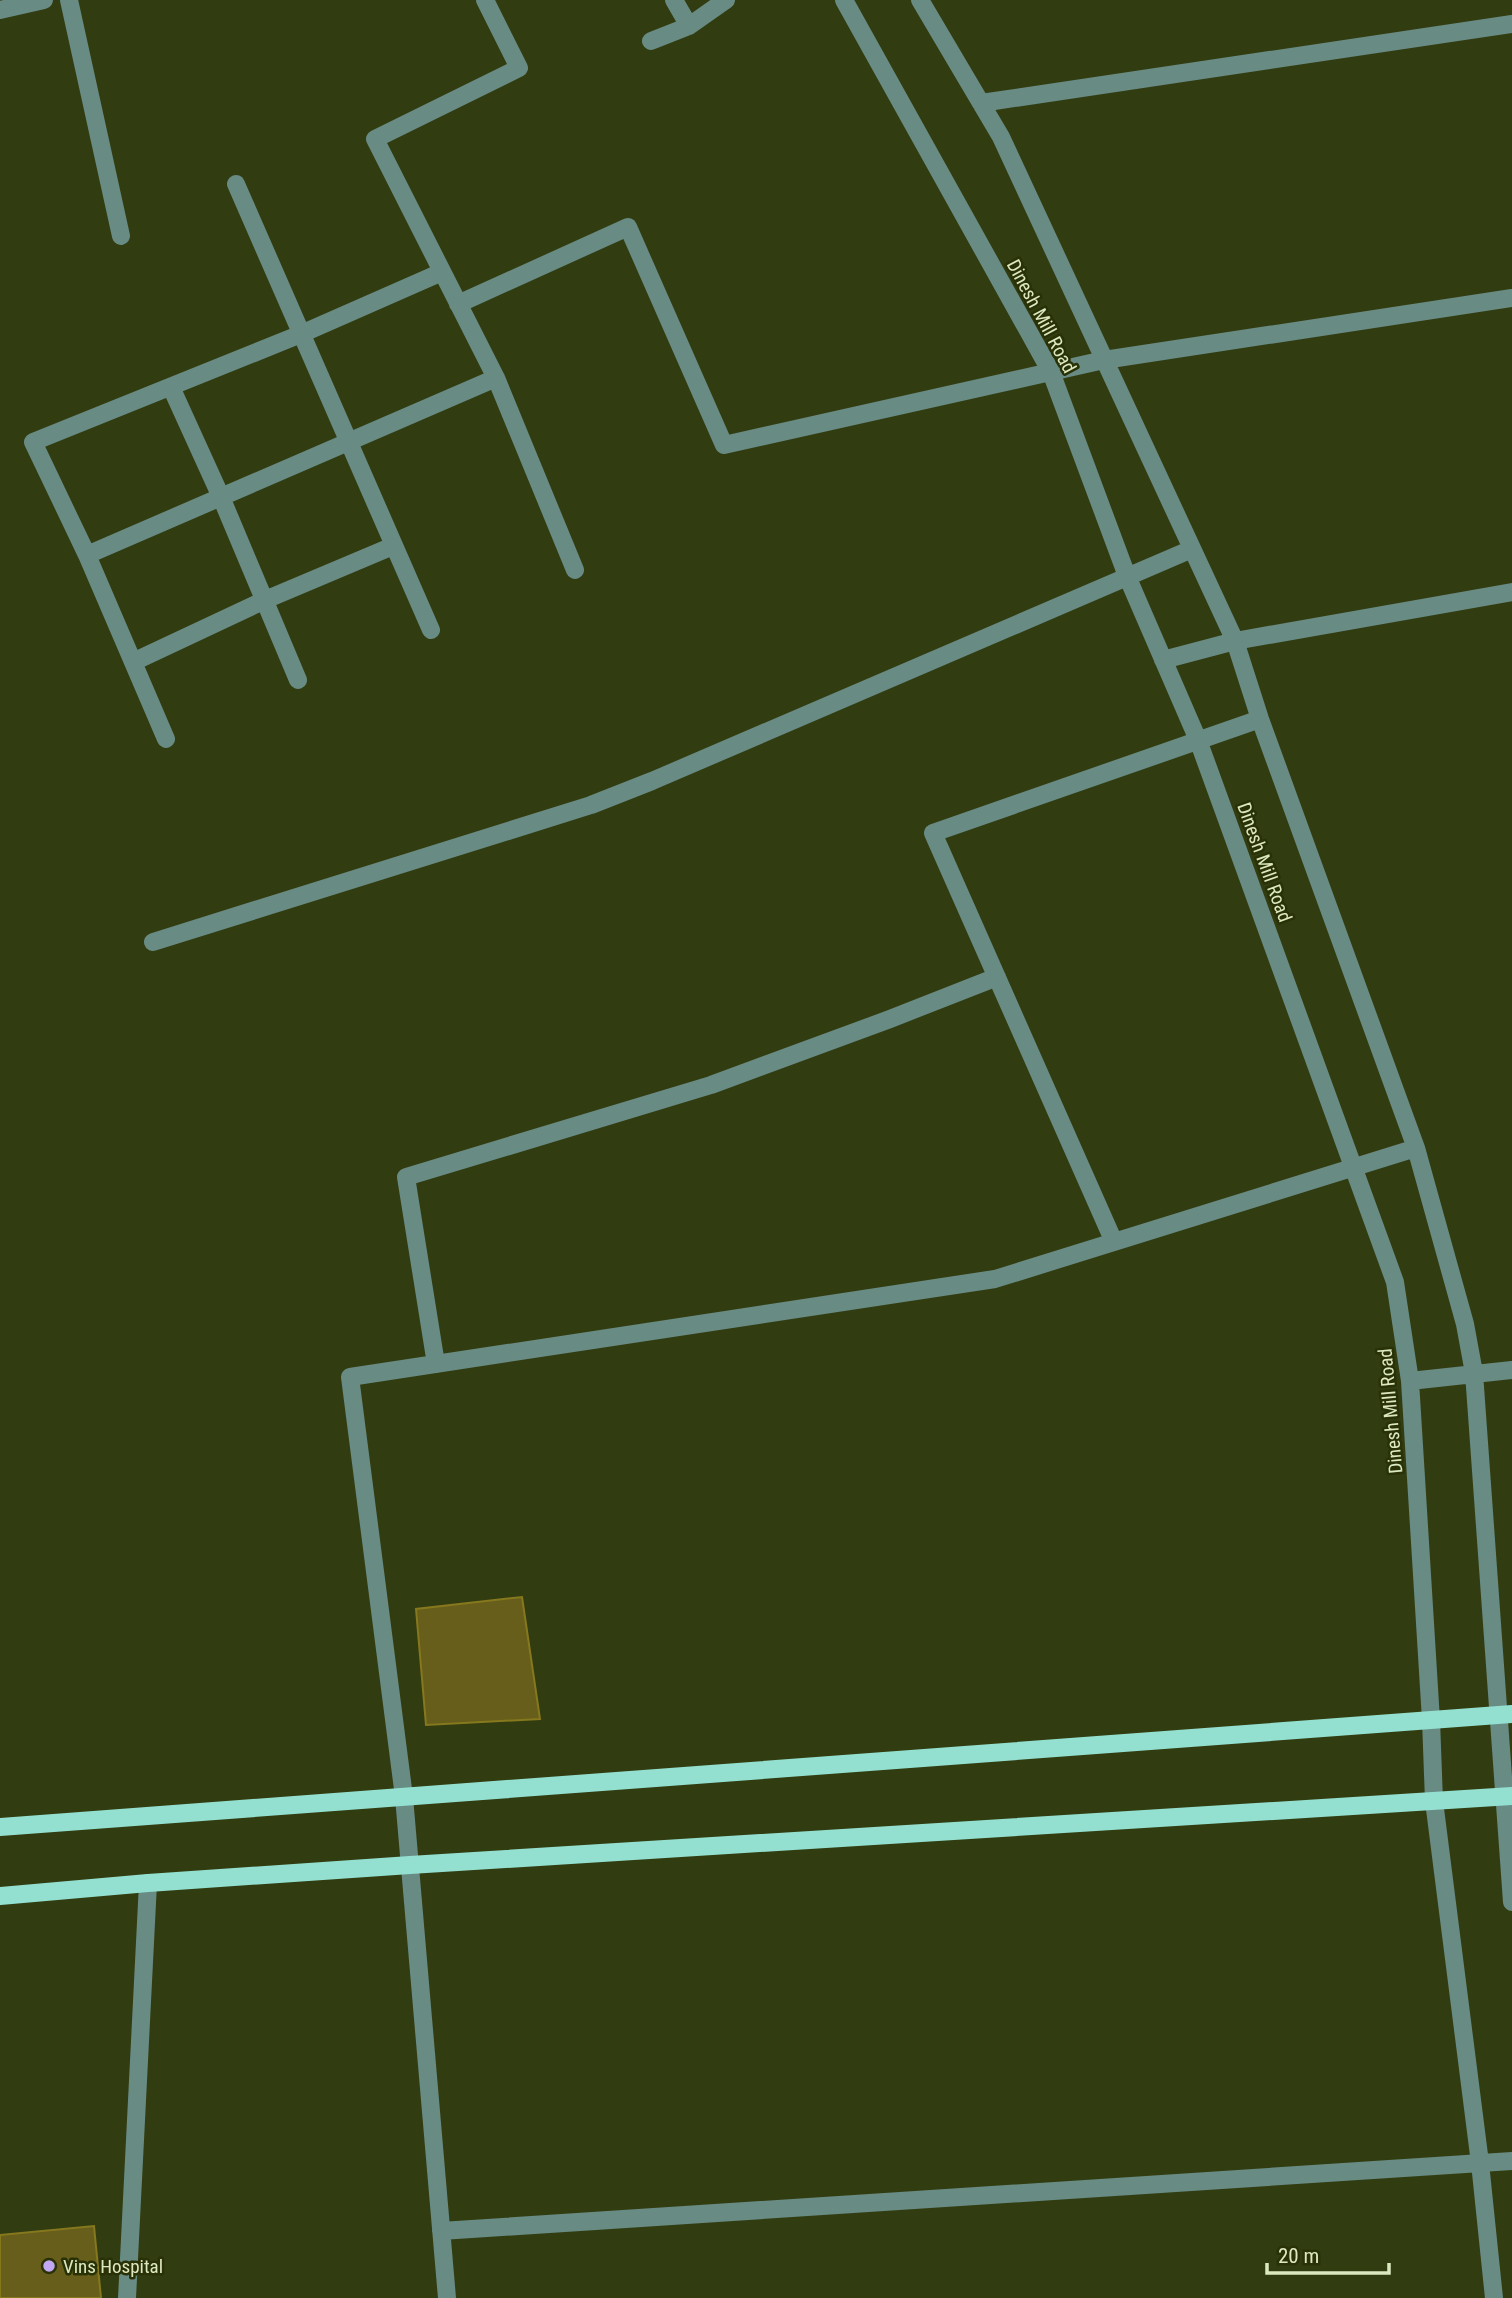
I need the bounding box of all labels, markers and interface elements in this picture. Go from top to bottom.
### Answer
street label: Dinesh Mill Road [1002,255,1081,377]
street label: Dinesh Mill Road [1232,799,1297,925]
street label: Dinesh Mill Road [1374,1347,1407,1474]
scale bar [1267,2232,1390,2276]
text: 20 m [1278,2244,1319,2268]
place label: Vins Hospital [63,2255,163,2278]
marker: Vins Hospital [41,2258,57,2274]

